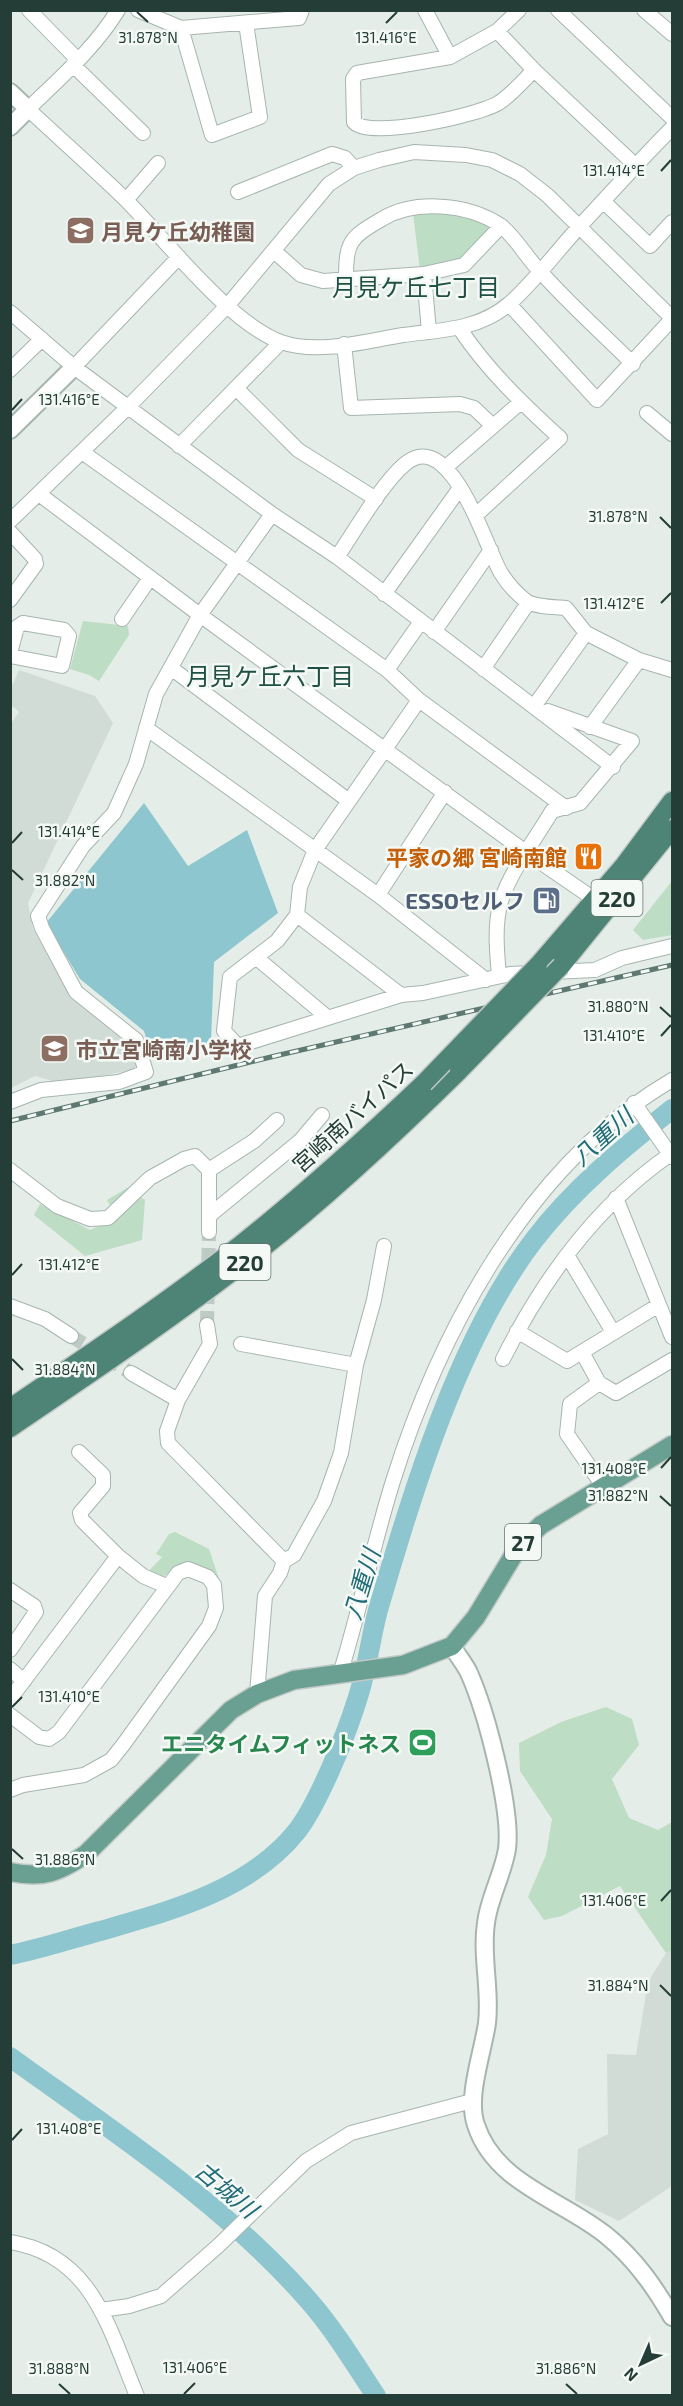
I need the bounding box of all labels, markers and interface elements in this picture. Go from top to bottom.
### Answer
text: 31.878°N [118,28,178,46]
text: 131.416°E [355,28,417,46]
text: 131.414°E [583,161,645,179]
school or university icon: 月見ケ丘幼稚園 [64,215,96,247]
place label: 月見ケ丘幼稚園 [101,218,255,244]
district label: 月見ケ丘七丁目 [332,272,500,301]
text: 131.416°E [38,390,100,408]
text: 31.878°N [588,507,648,525]
text: 131.412°E [583,594,645,612]
district label: 月見ケ丘六丁目 [186,661,354,690]
text: 131.414°E [38,822,100,840]
restaurant icon: 平家の郷 宮崎南館 [572,841,604,873]
place label: 平家の郷 宮崎南館 [386,844,567,870]
text: 31.882°N [35,871,95,889]
road number: 220 [592,880,642,916]
fuel station icon: ESSOセルフ [530,884,562,916]
place label: ESSOセルフ [405,887,525,913]
text: 31.880°N [587,997,649,1015]
text: 131.410°E [583,1026,645,1044]
school or university icon: 市立宮崎南小学校 [39,1033,71,1065]
place label: 市立宮崎南小学校 [76,1036,252,1062]
street label: 宮崎南バイパス [286,1055,418,1177]
water label: 八重川 [566,1099,641,1171]
road number: 220 [220,1244,270,1280]
text: 131.412°E [38,1255,100,1273]
text: 31.884°N [34,1360,96,1378]
text: 131.408°E [582,1459,646,1477]
text: 31.882°N [588,1486,648,1504]
road number: 27 [505,1524,541,1560]
water label: 八重川 [337,1542,386,1623]
text: 131.410°E [38,1687,100,1705]
sports icon: エニタイムフィットネス [406,1727,438,1759]
place label: エニタイムフィットネス [161,1730,401,1756]
text: 31.886°N [35,1850,95,1868]
text: 131.406°E [582,1891,646,1909]
text: 31.884°N [587,1976,649,1994]
text: 131.408°E [37,2119,101,2137]
water label: 古城川 [190,2155,266,2225]
north arrow [611,2334,671,2394]
text: 131.406°E [163,2358,227,2376]
text: 31.888°N [28,2359,90,2377]
text: 31.886°N [536,2359,596,2377]
text: N [619,2364,641,2386]

